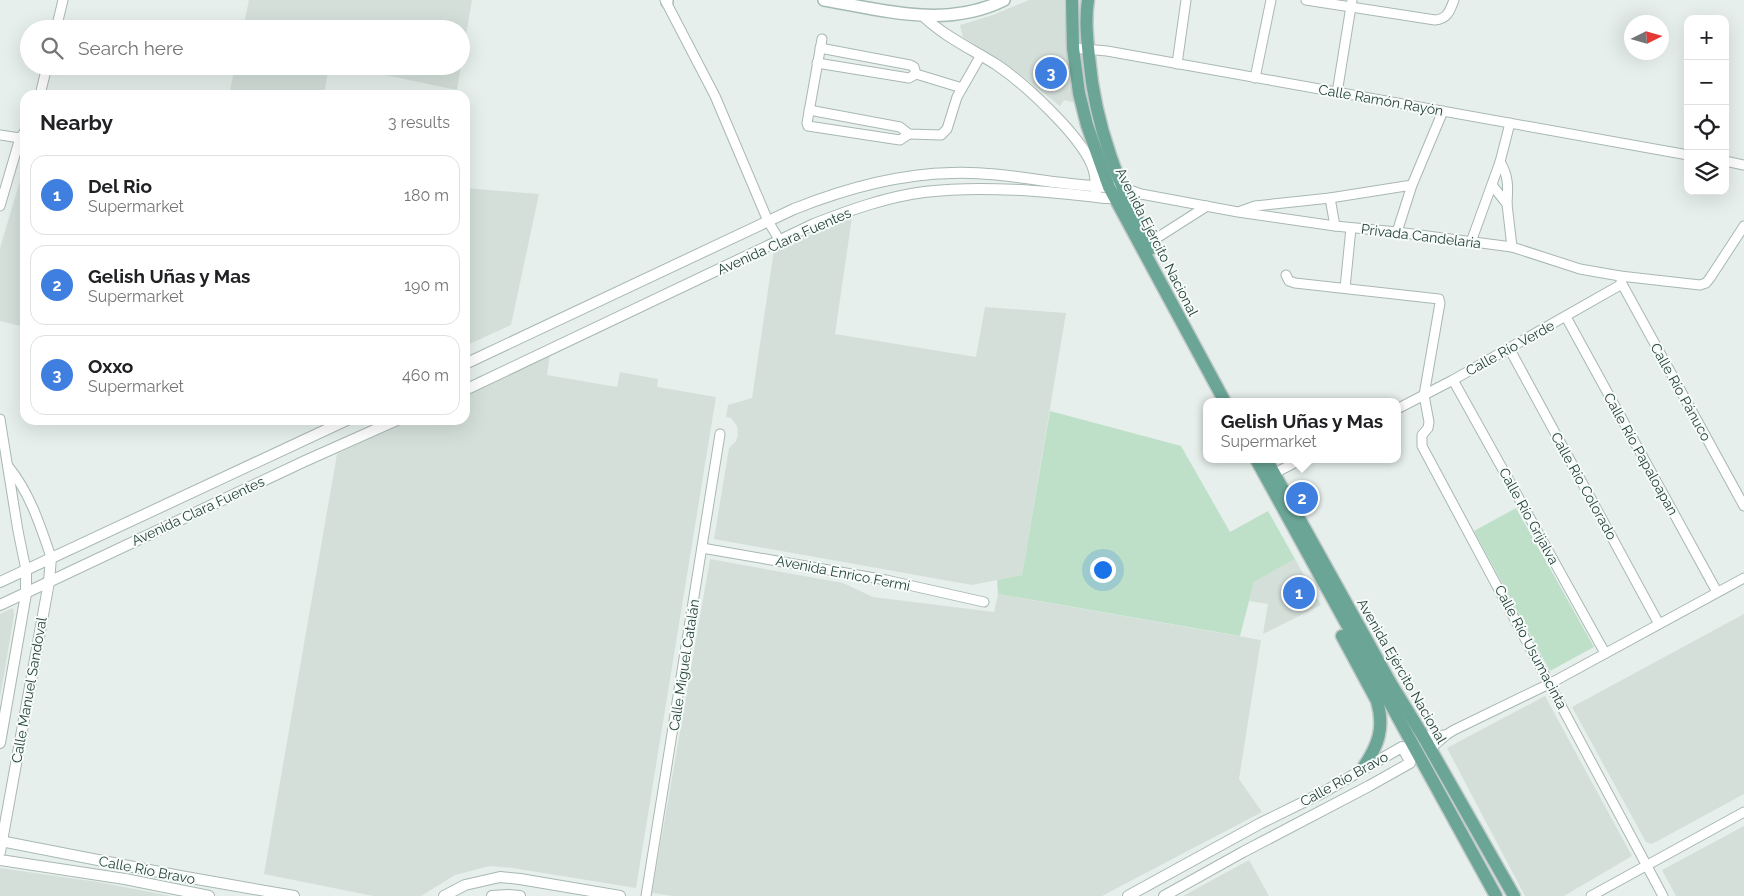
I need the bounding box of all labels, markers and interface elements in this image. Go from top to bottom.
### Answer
north arrow [1624,15,1669,60]
map controls [1684,15,1729,195]
button: + [1684,15,1729,60]
search box [20,20,470,75]
icon: search [38,34,66,62]
text: Search here [78,37,184,59]
pin: 3 [1035,54,1067,92]
button: − [1684,60,1729,105]
street label: Calle Ramón Rayón [1317,81,1445,119]
button: locate [1684,105,1729,150]
text: Nearby [40,110,113,135]
text: 3 results [388,113,450,132]
button: layers [1684,150,1729,195]
street label: Avenida Ejército Nacional [1113,165,1202,319]
text: Del Rio [88,175,152,197]
text: 1 [53,186,61,205]
text: 180 m [404,186,449,205]
text: Supermarket [88,197,184,216]
street label: Avenida Clara Fuentes [715,204,854,278]
street label: Privada Candelaria [1360,221,1482,251]
text: Gelish Uñas y Mas [88,265,250,287]
text: 2 [52,276,62,295]
text: 190 m [404,276,449,295]
text: Supermarket [88,287,184,306]
street label: Calle Río Verde [1463,317,1557,379]
street label: Calle Río Pánuco [1647,340,1715,444]
text: Oxxo [88,355,133,377]
text: 3 [53,366,61,385]
text: 460 m [402,366,449,385]
text: Supermarket [88,377,184,396]
street label: Calle Río Papaloapan [1601,390,1681,518]
popup [1203,398,1401,463]
text: Gelish Uñas y Mas [1221,410,1383,432]
street label: Calle Río Colorado [1548,430,1620,542]
text: Supermarket [1221,432,1317,451]
street label: Calle Río Grijalva [1496,465,1562,567]
street label: Avenida Clara Fuentes [129,473,267,549]
pin: 2 [1286,479,1318,517]
street label: Avenida Enrico Fermi [774,552,912,594]
your location [1090,557,1116,583]
pin: 1 [1283,574,1315,612]
street label: Calle Río Usumacinta [1492,582,1570,712]
street label: Avenida Ejército Nacional [1354,596,1450,746]
street label: Calle Miguel Catalán [666,598,702,732]
street label: Calle Manuel Sandoval [8,616,50,764]
street label: Calle Río Bravo [1297,748,1391,810]
street label: Calle Río Bravo [97,853,197,887]

